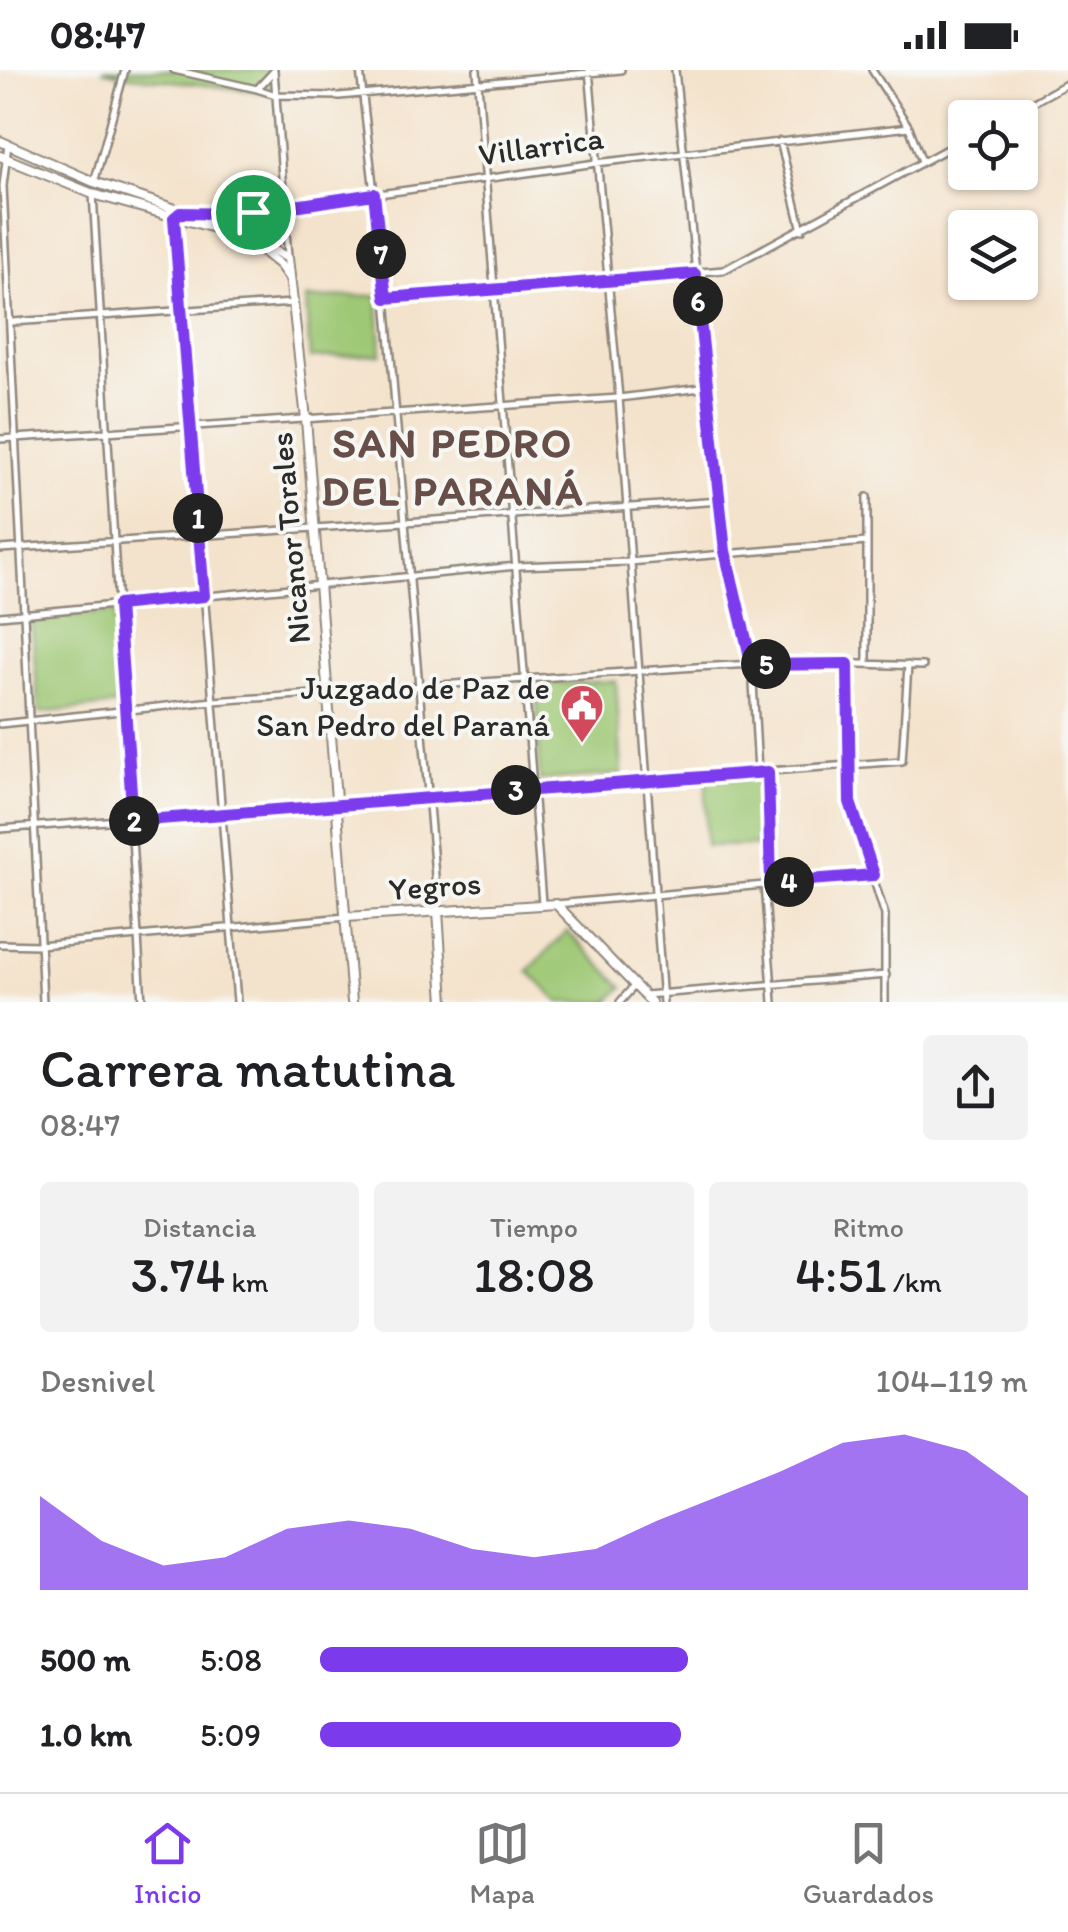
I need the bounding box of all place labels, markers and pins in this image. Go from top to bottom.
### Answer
pin [211,170,296,255]
pin: 7 [356,229,406,279]
pin: 6 [673,276,723,326]
pin: 1 [173,493,223,543]
pin: 5 [741,639,791,689]
place label: Juzgado de Paz de San Pedro del Paraná [256,669,550,744]
public building icon: Juzgado de Paz de San Pedro del Paraná [559,683,605,744]
pin: 3 [491,765,541,815]
pin: 2 [109,796,159,846]
pin: 4 [764,857,814,907]

